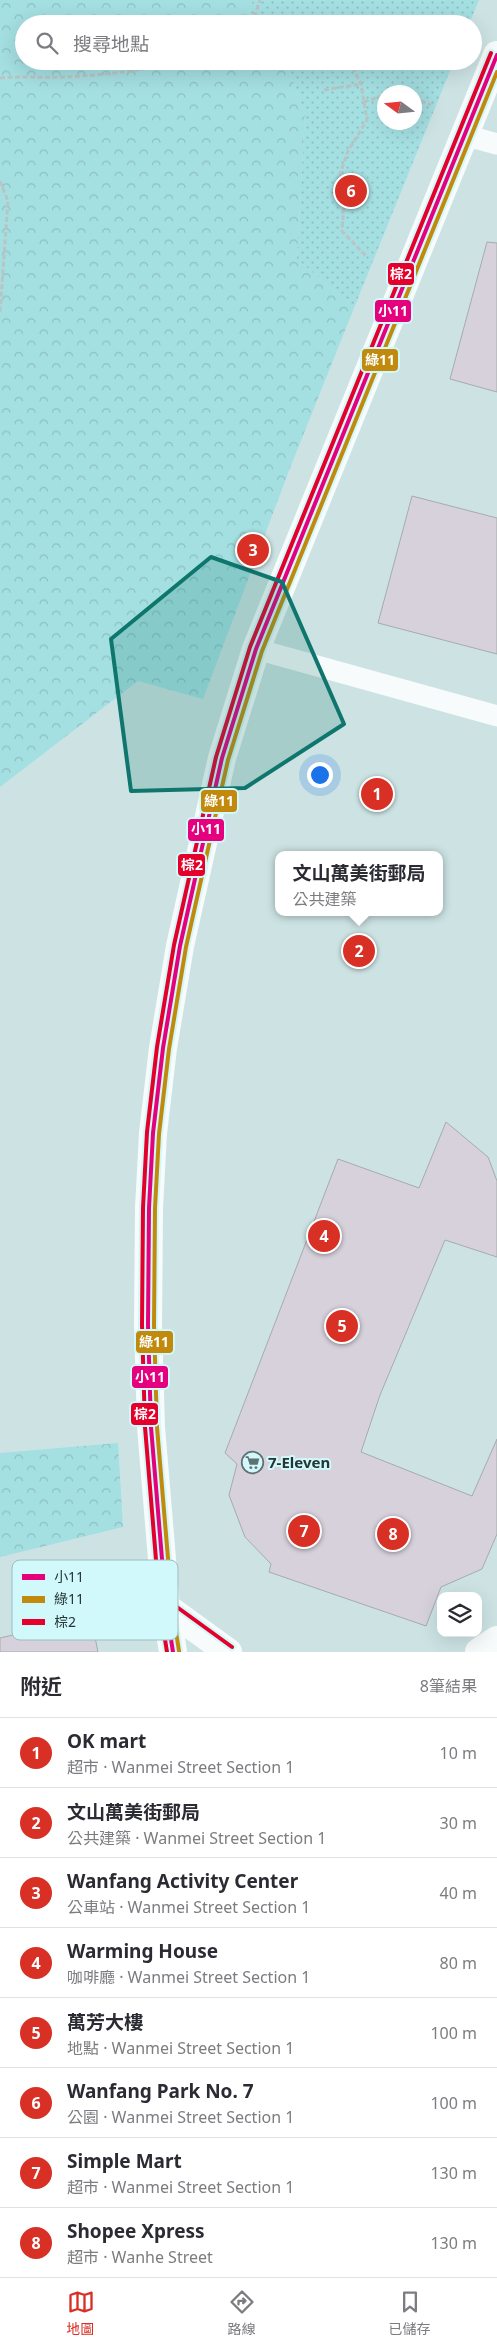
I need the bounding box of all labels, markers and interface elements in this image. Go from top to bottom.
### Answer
search box [15,15,482,70]
icon: search [33,29,61,57]
text: 搜尋地點 [73,31,149,57]
north arrow [377,85,422,130]
pin: 6 [335,172,367,210]
line badge: 棕2 [387,262,415,286]
text: 棕2 [390,264,412,283]
line badge: 小11 [374,299,412,323]
text: 小11 [378,301,408,320]
line badge: 綠11 [361,348,399,372]
text: 綠11 [365,350,395,369]
pin: 3 [237,531,269,569]
your location [307,762,333,788]
pin: 1 [361,775,393,813]
line badge: 綠11 [200,789,238,813]
text: 綠11 [204,791,234,810]
line badge: 小11 [187,818,225,842]
text: 小11 [191,819,221,838]
popup [275,851,443,916]
line badge: 棕2 [177,853,206,877]
text: 棕2 [181,855,203,874]
text: 文山萬美街郵局 [292,860,426,886]
text: 公共建築 [292,888,357,910]
pin: 2 [343,932,375,970]
pin: 4 [308,1217,340,1255]
pin: 5 [326,1307,358,1345]
line badge: 綠11 [135,1330,174,1354]
text: 綠11 [139,1332,169,1351]
line badge: 小11 [131,1365,169,1389]
text: 小11 [135,1367,165,1386]
line badge: 棕2 [130,1402,159,1426]
text: 棕2 [134,1404,156,1423]
supermarket icon: 7-Eleven [240,1450,264,1474]
place label: 7-Eleven [268,1452,330,1472]
pin: 7 [288,1512,320,1550]
pin: 8 [377,1515,409,1553]
legend [12,1560,178,1640]
text: 小11 [54,1567,84,1586]
text: 綠11 [54,1589,84,1608]
map controls [437,1592,482,1637]
button: layers [437,1592,482,1637]
text: 棕2 [54,1612,76,1631]
text: 附近 [20,1672,62,1700]
text: 8筆結果 [420,1675,477,1697]
text: OK mart [67,1728,146,1754]
text: 1 [31,1742,41,1764]
text: 10 m [440,1742,477,1764]
text: 超市 · Wanmei Street Section 1 [67,1756,294,1778]
text: 文山萬美街郵局 [67,1799,200,1825]
text: 2 [31,1812,41,1834]
text: 30 m [440,1812,477,1834]
text: 公共建築 · Wanmei Street Section 1 [67,1827,326,1849]
text: Wanfang Activity Center [67,1868,298,1894]
text: 3 [31,1882,41,1904]
text: 40 m [440,1882,477,1904]
text: 公車站 · Wanmei Street Section 1 [67,1896,310,1918]
text: Warming House [67,1938,218,1964]
text: 4 [31,1952,41,1974]
text: 80 m [440,1952,477,1974]
text: 咖啡廳 · Wanmei Street Section 1 [67,1966,310,1988]
text: 萬芳大樓 [67,2009,143,2035]
text: 5 [31,2022,41,2044]
text: 100 m [430,2022,477,2044]
text: 地點 · Wanmei Street Section 1 [67,2037,294,2059]
text: Wanfang Park No. 7 [67,2078,254,2104]
text: 6 [31,2092,41,2114]
text: 100 m [430,2092,477,2114]
text: 公園 · Wanmei Street Section 1 [67,2106,294,2128]
text: Simple Mart [67,2148,182,2174]
text: 7 [31,2162,41,2184]
text: 130 m [430,2162,477,2184]
text: 超市 · Wanmei Street Section 1 [67,2176,294,2198]
text: Shopee Xpress [67,2218,205,2244]
text: 8 [31,2232,41,2254]
text: 130 m [430,2232,477,2254]
text: 超市 · Wanhe Street [67,2246,213,2268]
tab: 地圖 [67,2288,95,2338]
tab: 路線 [228,2288,256,2338]
tab: 已儲存 [389,2288,431,2338]

